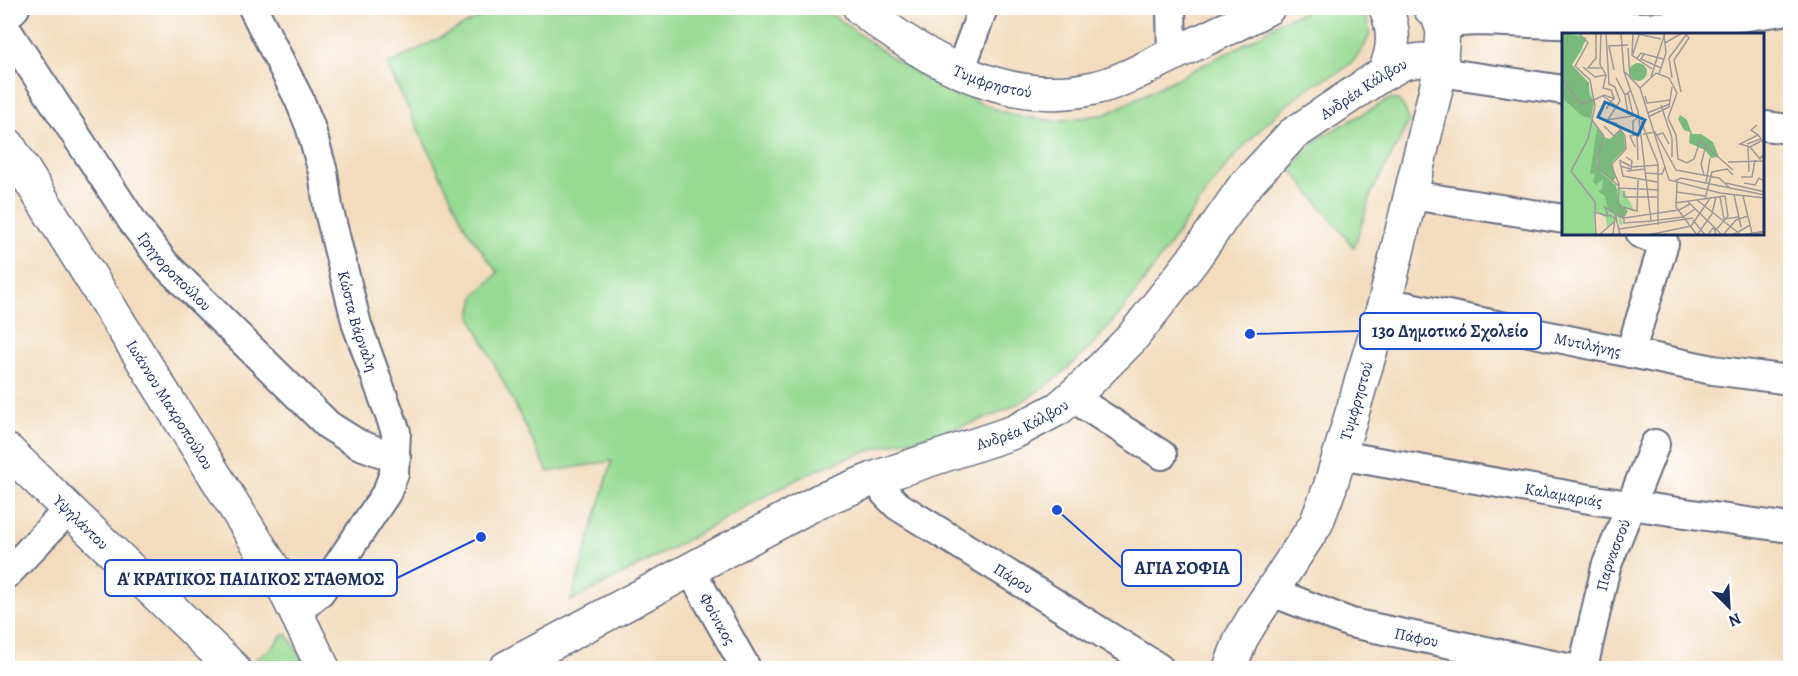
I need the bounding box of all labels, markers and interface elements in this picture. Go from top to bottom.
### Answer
inset map [1562,33,1765,236]
street label: Ανδρέα Κάλβου [1315,53,1411,126]
street label: Τυμφρηστού [950,60,1033,103]
street label: Γρηγοροπούλου [132,227,216,316]
street label: Κώστα Βάρναλη [332,268,383,375]
callout: 13ο Δημοτικό Σχολείο [1360,313,1541,349]
text: 13ο Δημοτικό Σχολείο [1372,319,1528,343]
street label: Μυτιλήνης [1552,327,1623,363]
street label: Ιωάννου Μακροπούλου [121,336,219,474]
street label: Τυμφρηστού [1335,359,1379,443]
street label: Ανδρέα Κάλβου [973,395,1074,456]
street label: Καλαμαριάς [1523,478,1604,513]
street label: Υψηλάντου [47,490,114,555]
street label: Παρνασσού [1591,516,1636,593]
callout: ΑΓΙΑ ΣΟΦΙΑ [1122,550,1241,586]
text: ΑΓΙΑ ΣΟΦΙΑ [1134,556,1230,580]
street label: Πάρου [989,558,1037,599]
callout: Α' ΚΡΑΤΙΚΟΣ ΠΑΙΔΙΚΟΣ ΣΤΑΘΜΟΣ [105,560,397,596]
text: Α' ΚΡΑΤΙΚΟΣ ΠΑΙΔΙΚΟΣ ΣΤΑΘΜΟΣ [116,567,385,591]
north arrow [1699,577,1759,637]
street label: Φοίνικος [694,589,741,649]
text: N [1725,607,1744,632]
street label: Πάφου [1392,622,1440,653]

